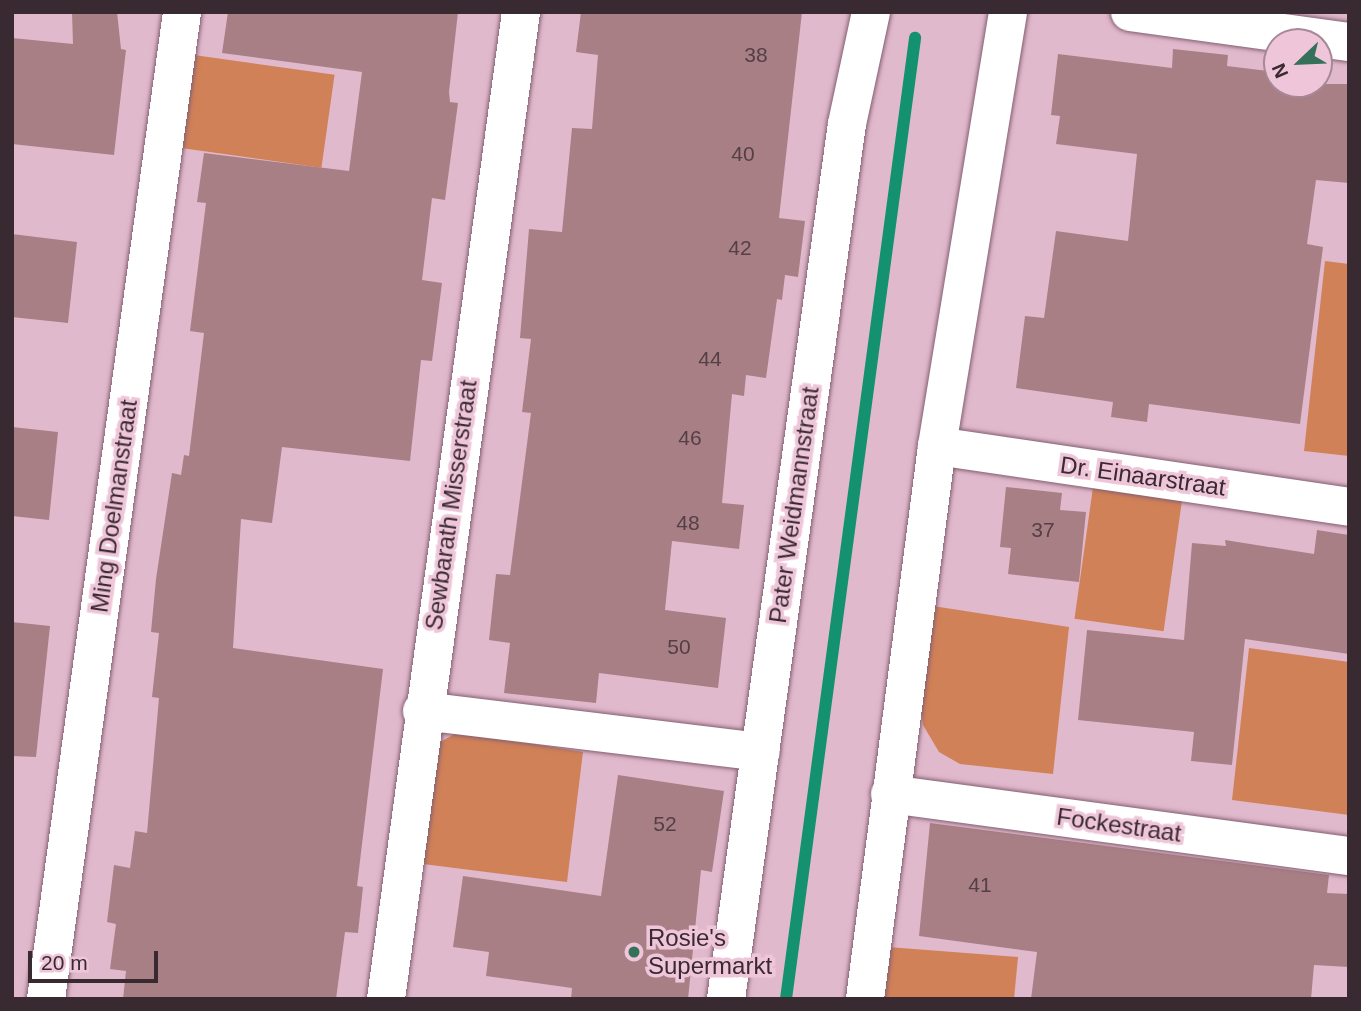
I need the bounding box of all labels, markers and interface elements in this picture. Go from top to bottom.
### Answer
north arrow [1263,28,1333,98]
house number: 38 [744,42,768,68]
text: N [1268,60,1292,81]
house number: 40 [731,141,755,167]
house number: 42 [728,235,752,261]
house number: 44 [698,346,722,372]
street label: Sewbarath Misserstraat [419,378,483,632]
street label: Pater Weidmannstraat [763,385,825,625]
street label: Ming Doelmanstraat [85,398,143,614]
house number: 46 [678,425,702,451]
street label: Dr. Einaarstraat [1058,450,1228,502]
house number: 48 [676,510,700,536]
house number: 37 [1031,517,1055,543]
house number: 50 [667,634,691,660]
street label: Fockestraat [1055,802,1183,848]
house number: 52 [653,811,677,837]
house number: 41 [968,872,992,898]
place label: Rosie's Supermarkt [648,924,772,980]
scale bar [32,937,161,981]
marker: Rosie's Supermarkt [626,944,642,960]
text: 20 m [41,951,88,974]

